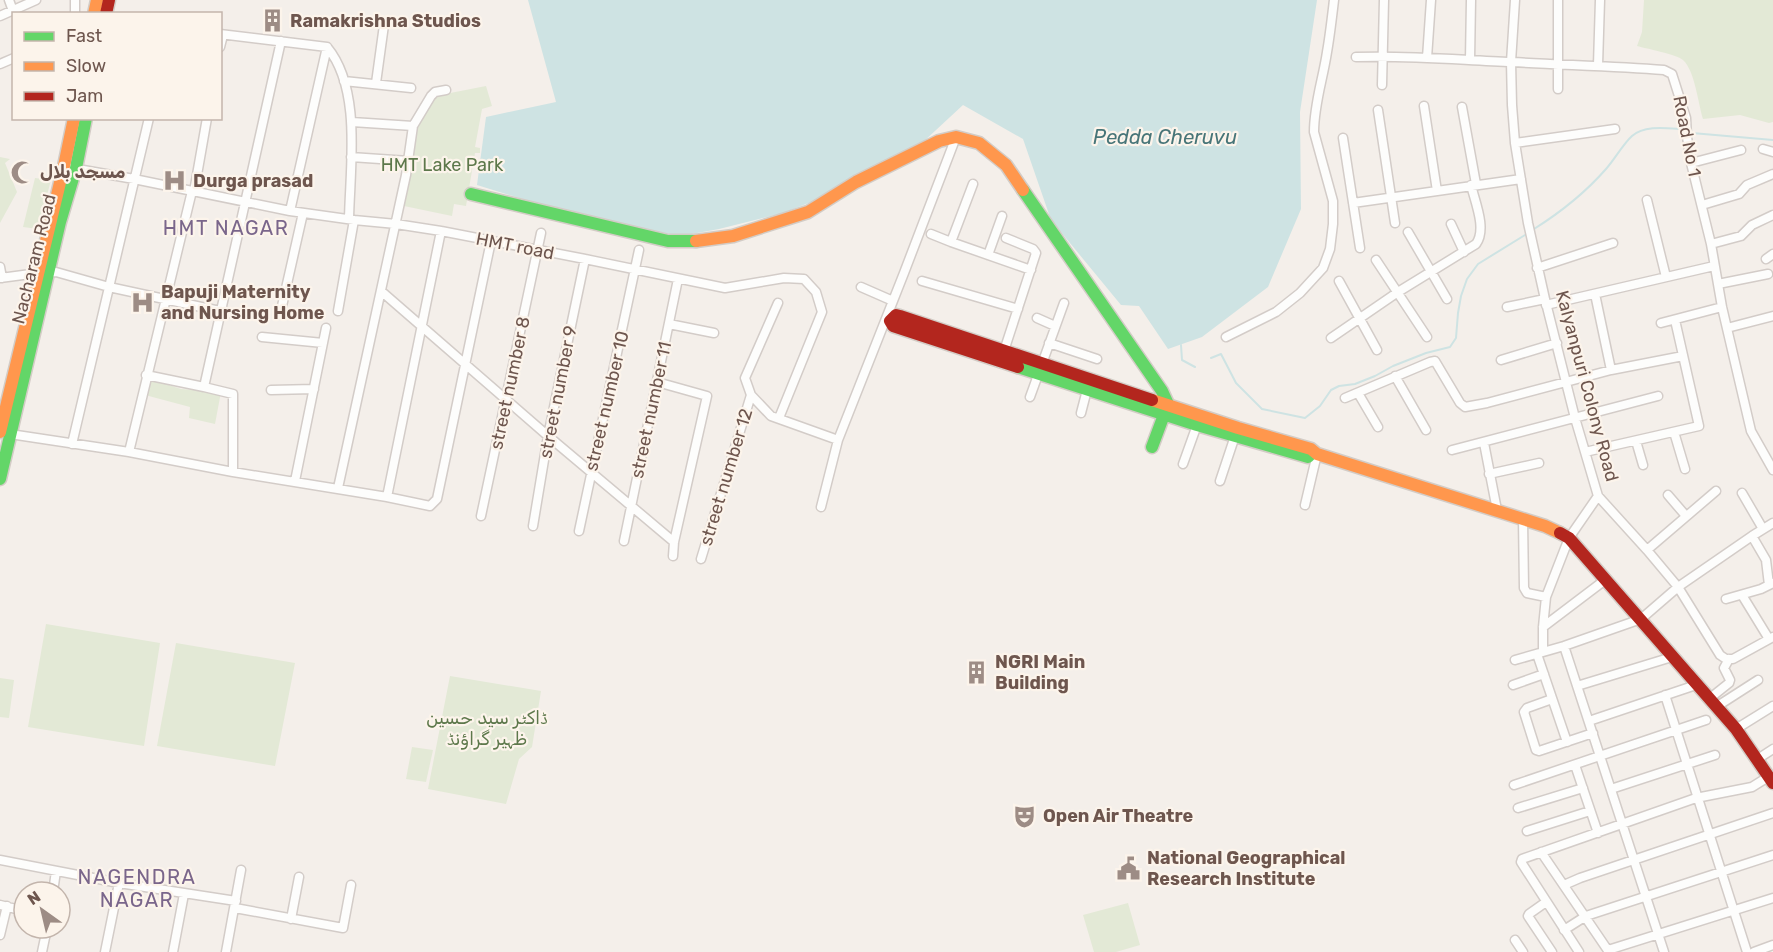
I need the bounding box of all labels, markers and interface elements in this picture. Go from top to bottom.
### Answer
building icon: Ramakrishna Studios [259,8,285,34]
place label: Ramakrishna Studios [290,10,481,32]
legend [12,12,222,120]
text: Fast [66,25,102,47]
text: Slow [66,55,106,77]
text: Jam [66,85,103,107]
street label: Road No 1 [1668,94,1706,178]
water label: Pedda Cheruvu [1093,125,1237,149]
park label: HMT Lake Park [381,154,504,176]
mosque icon: مسجد بلال [9,159,35,185]
place label: مسجد بلال [40,161,126,183]
hospital icon: Durga prasad [162,168,188,194]
place label: Durga prasad [193,170,313,192]
street label: Nacharam Road [7,192,61,326]
district label: HMT NAGAR [163,216,289,240]
street label: HMT road [474,228,556,264]
place label: Bapuji Maternity and Nursing Home [161,281,325,324]
street label: Kalyanpuri Colony Road [1551,288,1623,484]
hospital icon: Bapuji Maternity and Nursing Home [130,289,156,315]
street label: street number 8 [485,315,535,451]
street label: street number 9 [534,324,582,460]
street label: street number 10 [580,329,634,473]
street label: street number 11 [626,340,676,480]
street label: street number 12 [695,406,757,548]
place label: NGRI Main Building [995,651,1085,694]
building icon: NGRI Main Building [964,659,990,685]
park label: ڈاکٹر سید حسین ظہیر گراؤنڈ [426,707,548,750]
theatre icon: Open Air Theatre [1012,803,1038,829]
place label: Open Air Theatre [1043,805,1194,827]
place label: National Geographical Research Institute [1147,847,1346,890]
public building icon: National Geographical Research Institute [1116,855,1142,881]
district label: NAGENDRA NAGAR [78,865,196,912]
north arrow [12,880,72,940]
text: N [24,887,44,909]

